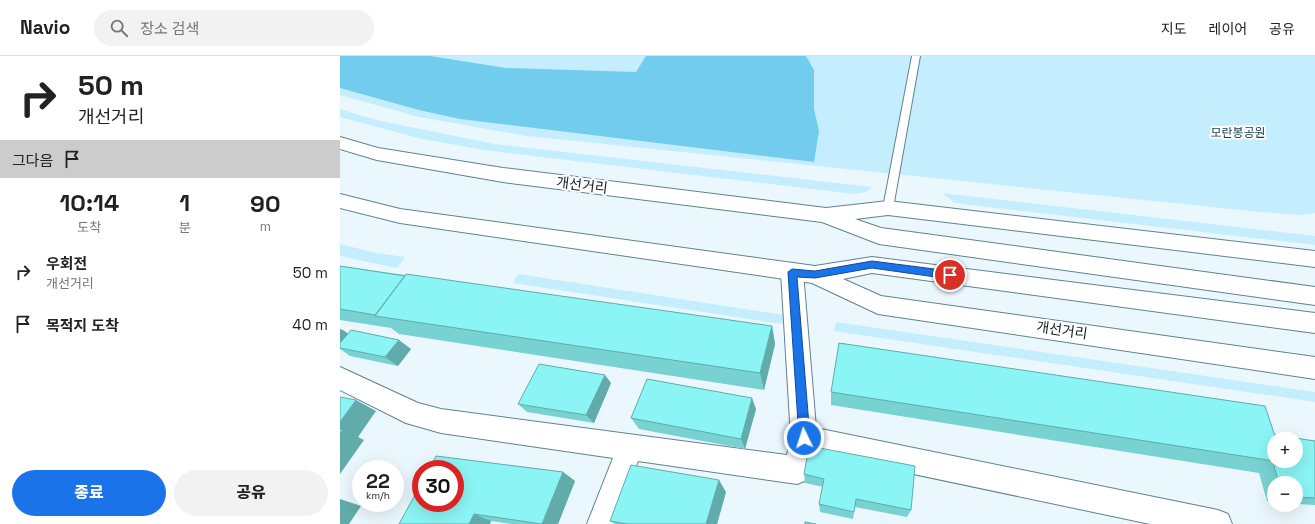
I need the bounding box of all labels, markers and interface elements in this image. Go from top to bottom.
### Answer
search box [94,10,374,46]
text: Navio [20,15,70,40]
icon: search [108,17,130,39]
text: 장소 검색 [140,19,199,38]
text: 지도 [1161,20,1187,38]
text: 레이어 [1209,20,1247,38]
text: 공유 [1269,20,1295,38]
text: 50 m [78,67,144,103]
icon: right [12,72,64,124]
text: 개선거리 [78,105,144,128]
park label: 모란봉공원 [1210,125,1266,141]
icon: arrive [61,148,83,170]
text: 그다음 [12,151,53,170]
street label: 개선거리 [555,173,609,197]
text: 10:14 [59,187,119,218]
text: 1 [179,187,190,218]
text: 90 [250,188,280,219]
text: m [260,218,271,235]
text: 도착 [77,219,101,236]
text: 분 [179,219,191,236]
text: 우회전 [46,254,87,273]
pin [933,258,967,292]
icon: right [12,261,34,283]
text: 50 m [293,263,328,282]
icon: arrive [939,264,961,286]
text: 개선거리 [46,275,94,292]
icon: arrive [12,313,34,335]
text: 40 m [292,315,328,334]
text: 목적지 도착 [46,316,119,335]
street label: 개선거리 [1035,318,1089,342]
position arrow [783,417,825,459]
map controls [1267,432,1303,512]
button: + [1267,432,1303,468]
speed limit sign: 30 [412,460,464,512]
text: 22 [366,468,390,494]
button: 종료 [12,470,166,516]
button: 공유 [174,470,328,516]
button: − [1267,476,1303,512]
text: km/h [366,489,390,502]

